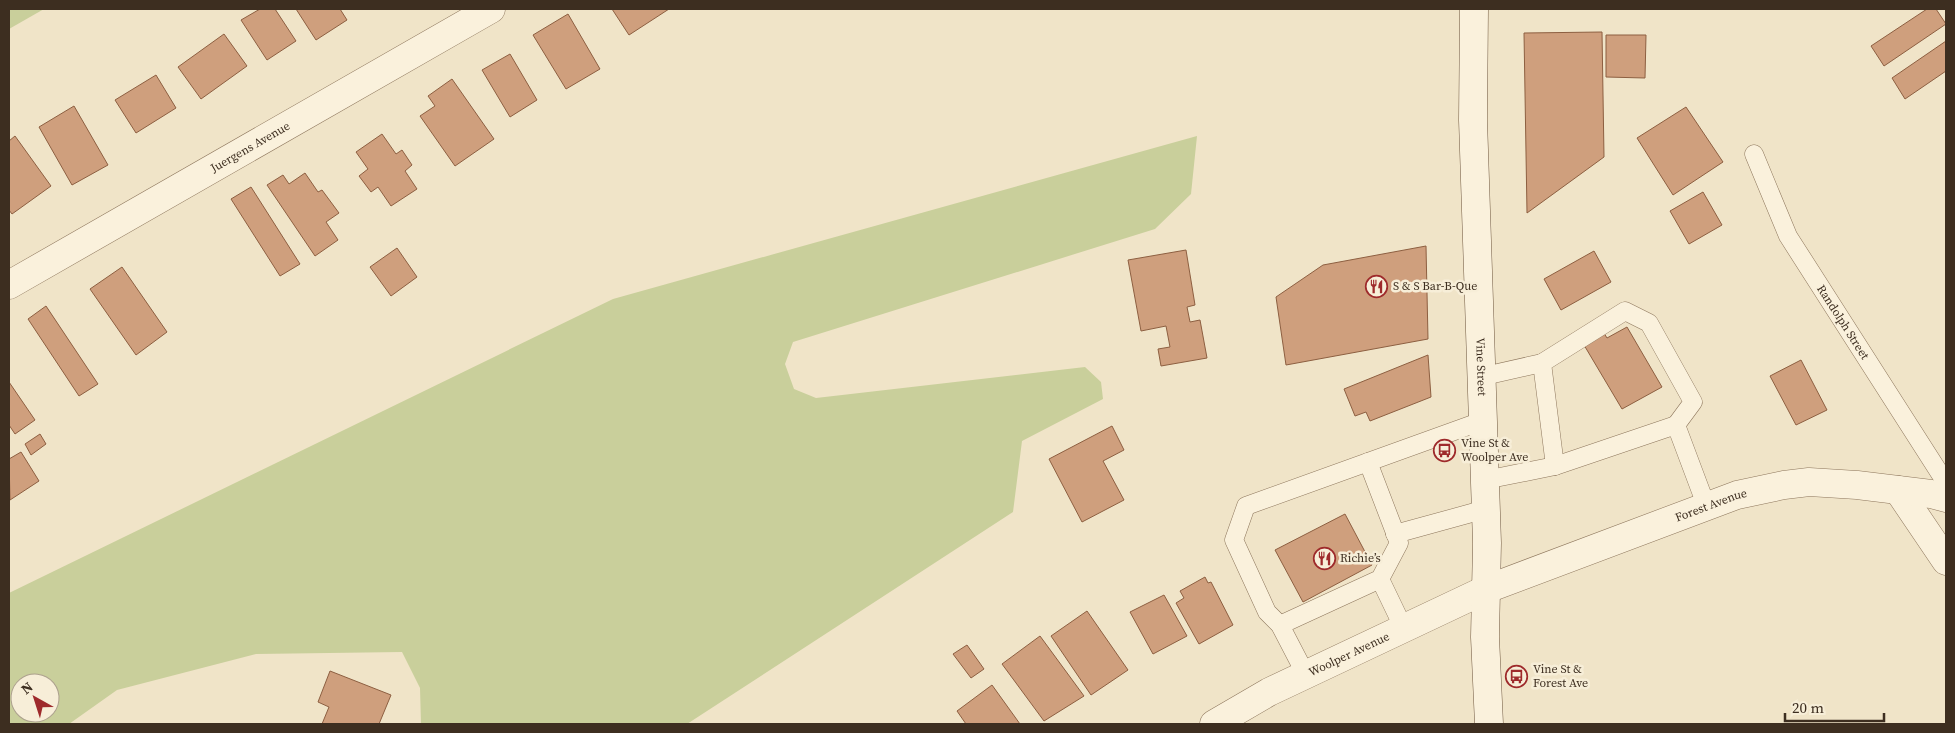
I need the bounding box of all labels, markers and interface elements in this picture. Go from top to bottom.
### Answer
street label: Juergens Avenue [207,118,293,176]
restaurant icon: S & S Bar-B-Que [1365,274,1389,298]
place label: S & S Bar-B-Que [1393,278,1477,294]
street label: Randolph Street [1813,282,1873,363]
street label: Vine Street [1472,337,1490,396]
place label: Vine St & Woolper Ave [1461,435,1528,465]
bus stop icon: Vine St & Woolper Ave [1433,438,1457,462]
street label: Forest Avenue [1673,485,1748,526]
restaurant icon: Richie’s [1312,546,1336,570]
place label: Richie’s [1340,550,1381,566]
street label: Woolper Avenue [1306,628,1392,680]
place label: Vine St & Forest Ave [1533,661,1588,691]
bus stop icon: Vine St & Forest Ave [1505,664,1529,688]
north arrow [10,673,60,723]
text: N [17,677,37,699]
scale bar [1785,690,1884,722]
text: 20 m [1792,697,1824,718]

